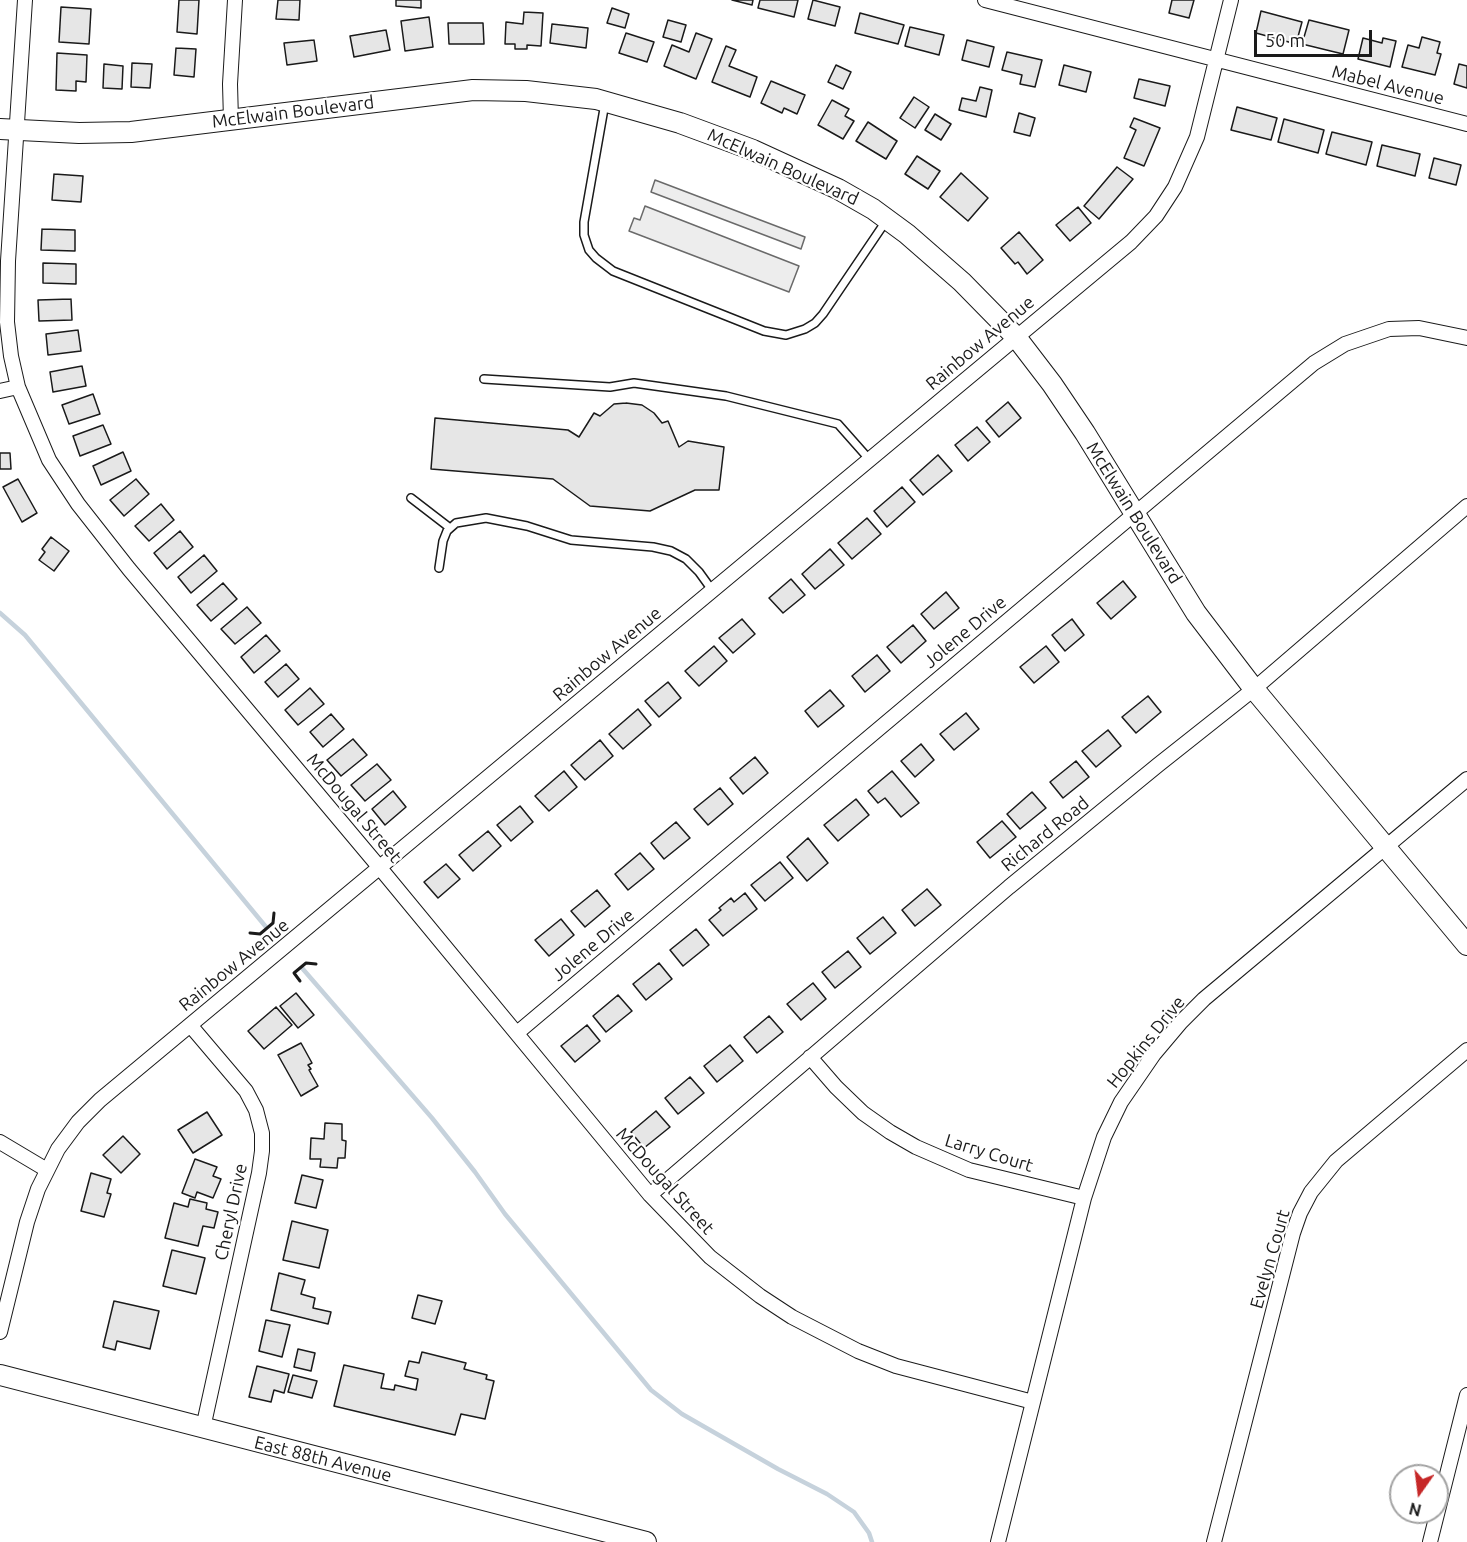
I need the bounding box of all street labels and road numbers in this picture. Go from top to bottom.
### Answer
street label: Mabel Avenue [1330,61,1446,109]
street label: McElwain Boulevard [211,91,375,133]
street label: McElwain Boulevard [704,124,862,210]
street label: Rainbow Avenue [921,291,1039,395]
street label: McElwain Boulevard [1082,438,1186,588]
street label: Jolene Drive [919,591,1011,673]
street label: Rainbow Avenue [548,602,666,706]
street label: McDougal Street [302,749,406,867]
street label: Richard Road [997,792,1093,876]
street label: Jolene Drive [547,904,639,986]
street label: Rainbow Avenue [175,914,293,1016]
street label: Hopkins Drive [1102,992,1190,1092]
street label: McDougal Street [611,1123,719,1239]
street label: Larry Court [942,1129,1036,1177]
street label: Cheryl Drive [210,1162,252,1262]
street label: Evelyn Court [1246,1207,1294,1311]
street label: East 88th Avenue [252,1431,394,1487]

